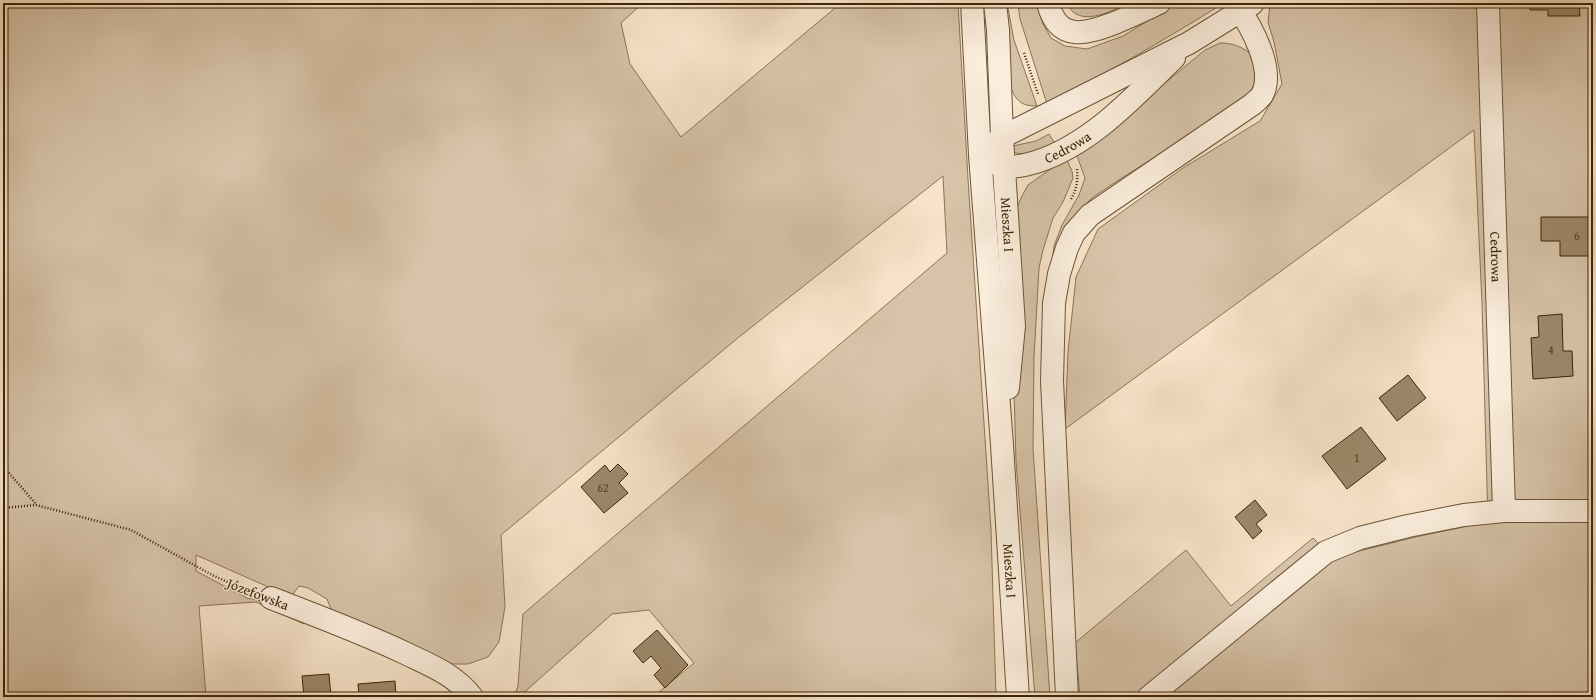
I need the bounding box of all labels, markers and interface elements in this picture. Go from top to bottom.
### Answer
street label: Cedrowa [1041,126,1095,168]
street label: Mieszka I [996,197,1019,253]
house number: 6 [1574,227,1580,244]
street label: Cedrowa [1485,231,1507,283]
house number: 4 [1548,341,1554,358]
house number: 1 [1354,449,1360,466]
house number: 62 [597,479,609,496]
street label: Mieszka I [998,543,1022,599]
street label: Józefowska [222,572,292,615]

